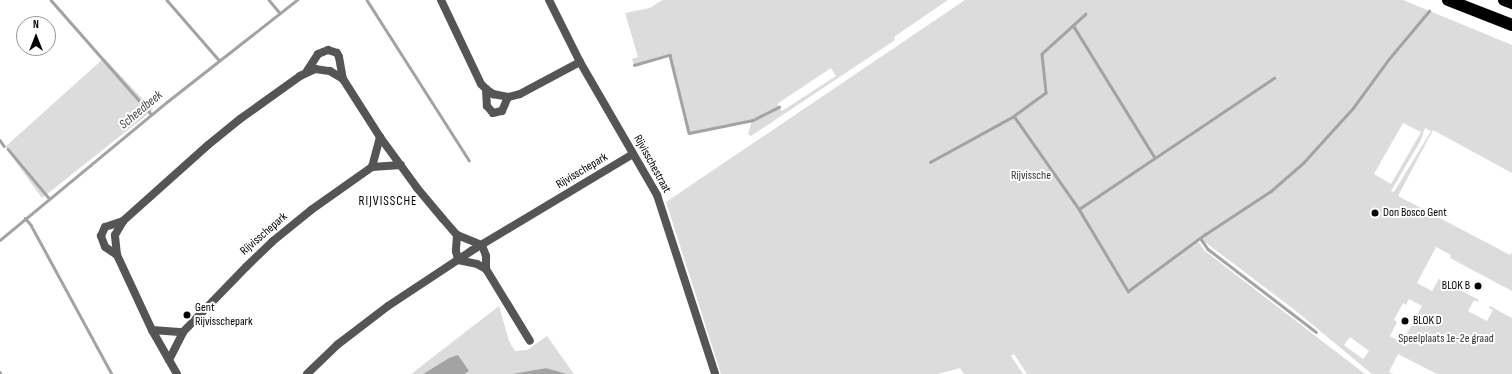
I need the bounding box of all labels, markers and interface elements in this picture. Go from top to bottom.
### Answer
north arrow [16,16,56,56]
text: N [33,18,39,31]
water label: Scheedbeek [116,87,166,133]
street label: Rijvisschestraat [630,132,674,196]
street label: Rijvisschepark [554,150,610,192]
park label: Rijvissche [1011,169,1051,183]
district label: RIJVISSCHE [359,193,417,209]
place label: Don Bosco Gent [1383,206,1447,220]
marker: Don Bosco Gent [1370,208,1380,218]
street label: Rijvisschepark [238,210,290,258]
place label: BLOK B [1442,279,1470,293]
marker: BLOK B [1473,281,1483,291]
place label: Gent Rijvisschepark [195,301,253,329]
marker: Gent Rijvisschepark [182,310,192,320]
place label: BLOK D [1413,314,1442,328]
marker: BLOK D [1400,316,1410,326]
park label: Speelplaats 1e-2e graad [1398,332,1494,346]

